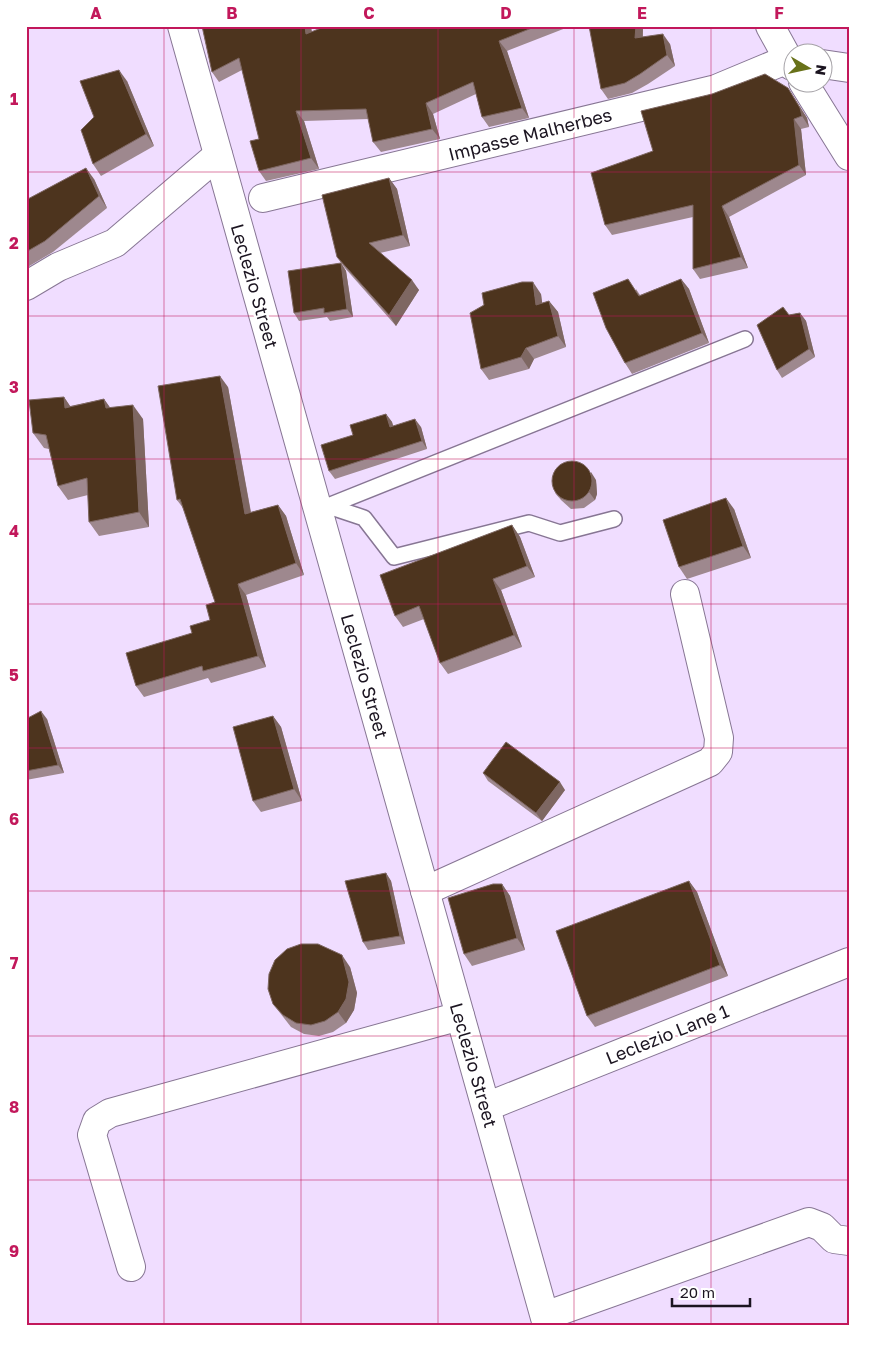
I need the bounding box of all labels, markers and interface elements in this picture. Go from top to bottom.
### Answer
text: A [90,3,102,23]
text: B [226,3,238,23]
text: C [363,3,375,23]
text: D [500,3,512,23]
text: E [637,3,647,23]
text: F [774,3,784,23]
north arrow [782,42,832,92]
text: N [812,64,831,77]
text: 1 [10,89,18,109]
street label: Impasse Malherbes [446,103,614,165]
street label: Leclezio Street [227,221,283,351]
text: 2 [9,233,19,253]
text: 3 [9,377,19,397]
text: 4 [9,521,19,541]
street label: Leclezio Street [337,611,393,741]
text: 5 [9,665,19,685]
text: 6 [9,809,19,829]
text: 7 [10,953,19,973]
street label: Leclezio Lane 1 [602,999,732,1069]
street label: Leclezio Street [446,1000,502,1130]
text: 8 [9,1097,19,1117]
text: 9 [9,1241,19,1261]
scale bar [672,1276,750,1308]
text: 20 m [680,1283,715,1301]

